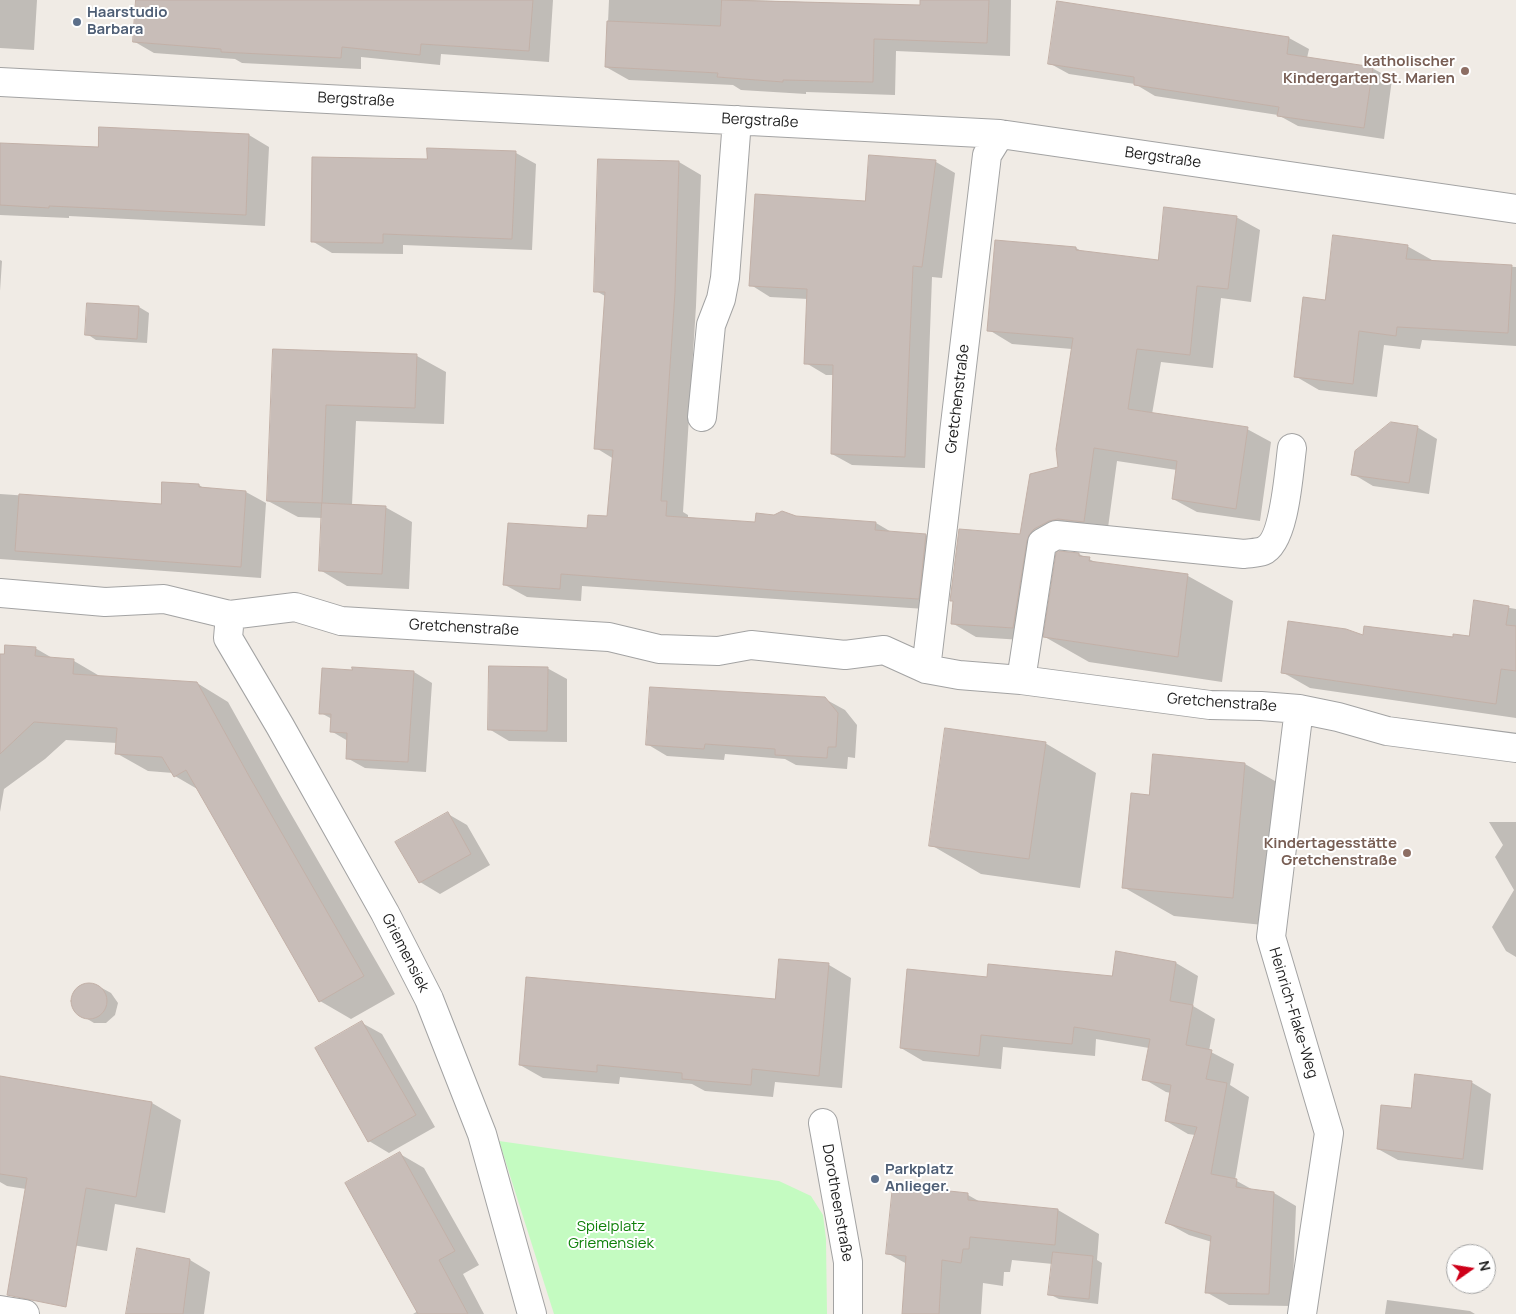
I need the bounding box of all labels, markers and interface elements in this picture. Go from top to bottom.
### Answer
place label: Haarstudio Barbara [87,4,168,39]
marker: Haarstudio Barbara [71,16,83,28]
place label: katholischer Kindergarten St. Marien [1283,53,1455,88]
marker: katholischer Kindergarten St. Marien [1459,65,1471,77]
street label: Bergstraße [317,89,395,111]
street label: Bergstraße [721,110,799,132]
street label: Bergstraße [1124,144,1202,172]
street label: Gretchenstraße [942,343,974,455]
street label: Gretchenstraße [409,616,519,640]
street label: Gretchenstraße [1166,690,1278,716]
place label: Kindertagesstätte Gretchenstraße [1264,835,1397,870]
marker: Kindertagesstätte Gretchenstraße [1401,847,1413,859]
street label: Griemensiek [378,911,432,995]
street label: Heinrich-Flake-Weg [1265,945,1321,1081]
street label: Dorotheenstraße [818,1143,856,1263]
place label: Parkplatz Anlieger. [885,1161,954,1196]
marker: Parkplatz Anlieger. [869,1173,881,1185]
park label: Spielplatz Griemensiek [568,1218,654,1253]
north arrow [1446,1244,1496,1294]
text: N [1475,1259,1496,1273]

